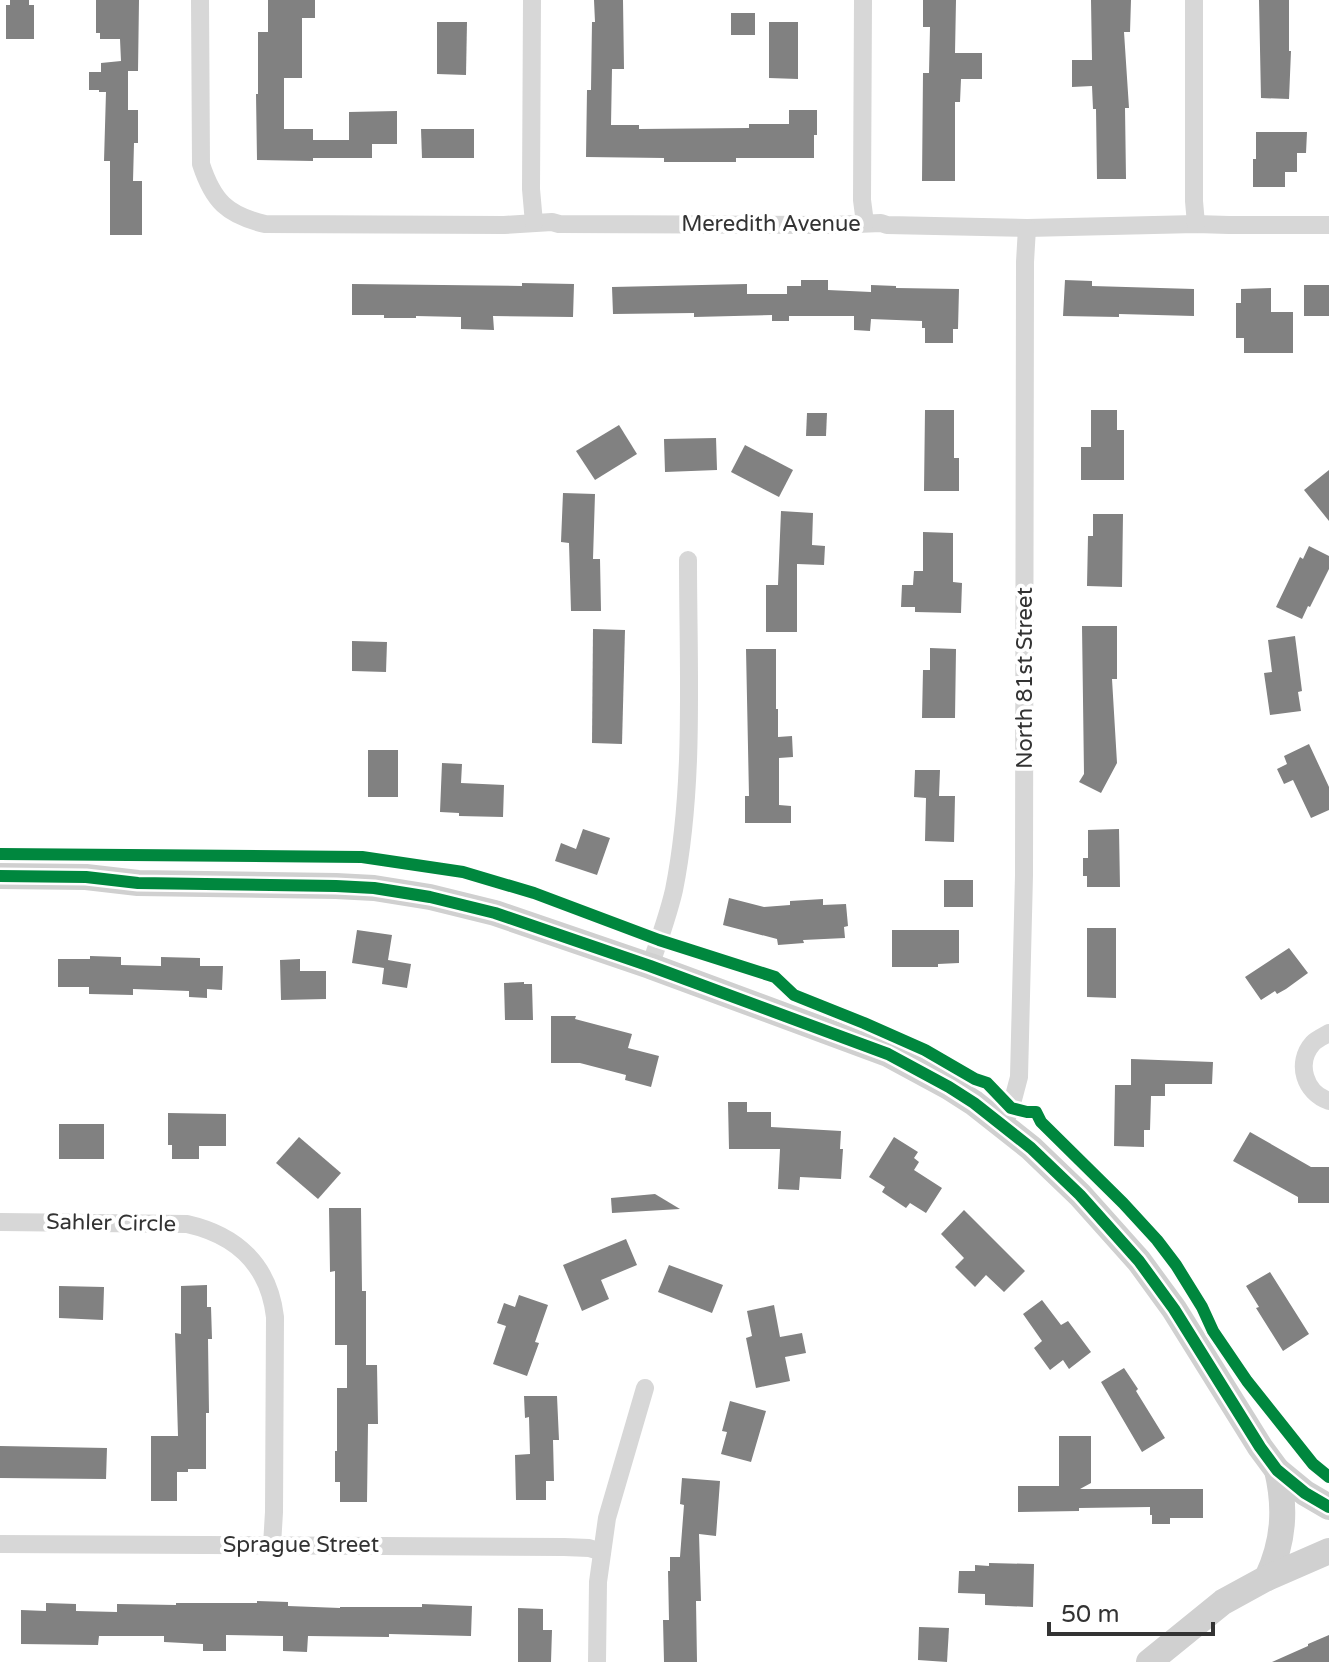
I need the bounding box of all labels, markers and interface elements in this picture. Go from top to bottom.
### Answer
street label: Meredith Avenue [681,211,861,237]
street label: North 81st Street [1012,587,1038,769]
street label: Sahler Circle [46,1209,176,1237]
street label: Sprague Street [223,1532,379,1558]
scale bar [1049,1586,1213,1636]
text: 50 m [1061,1600,1119,1629]

